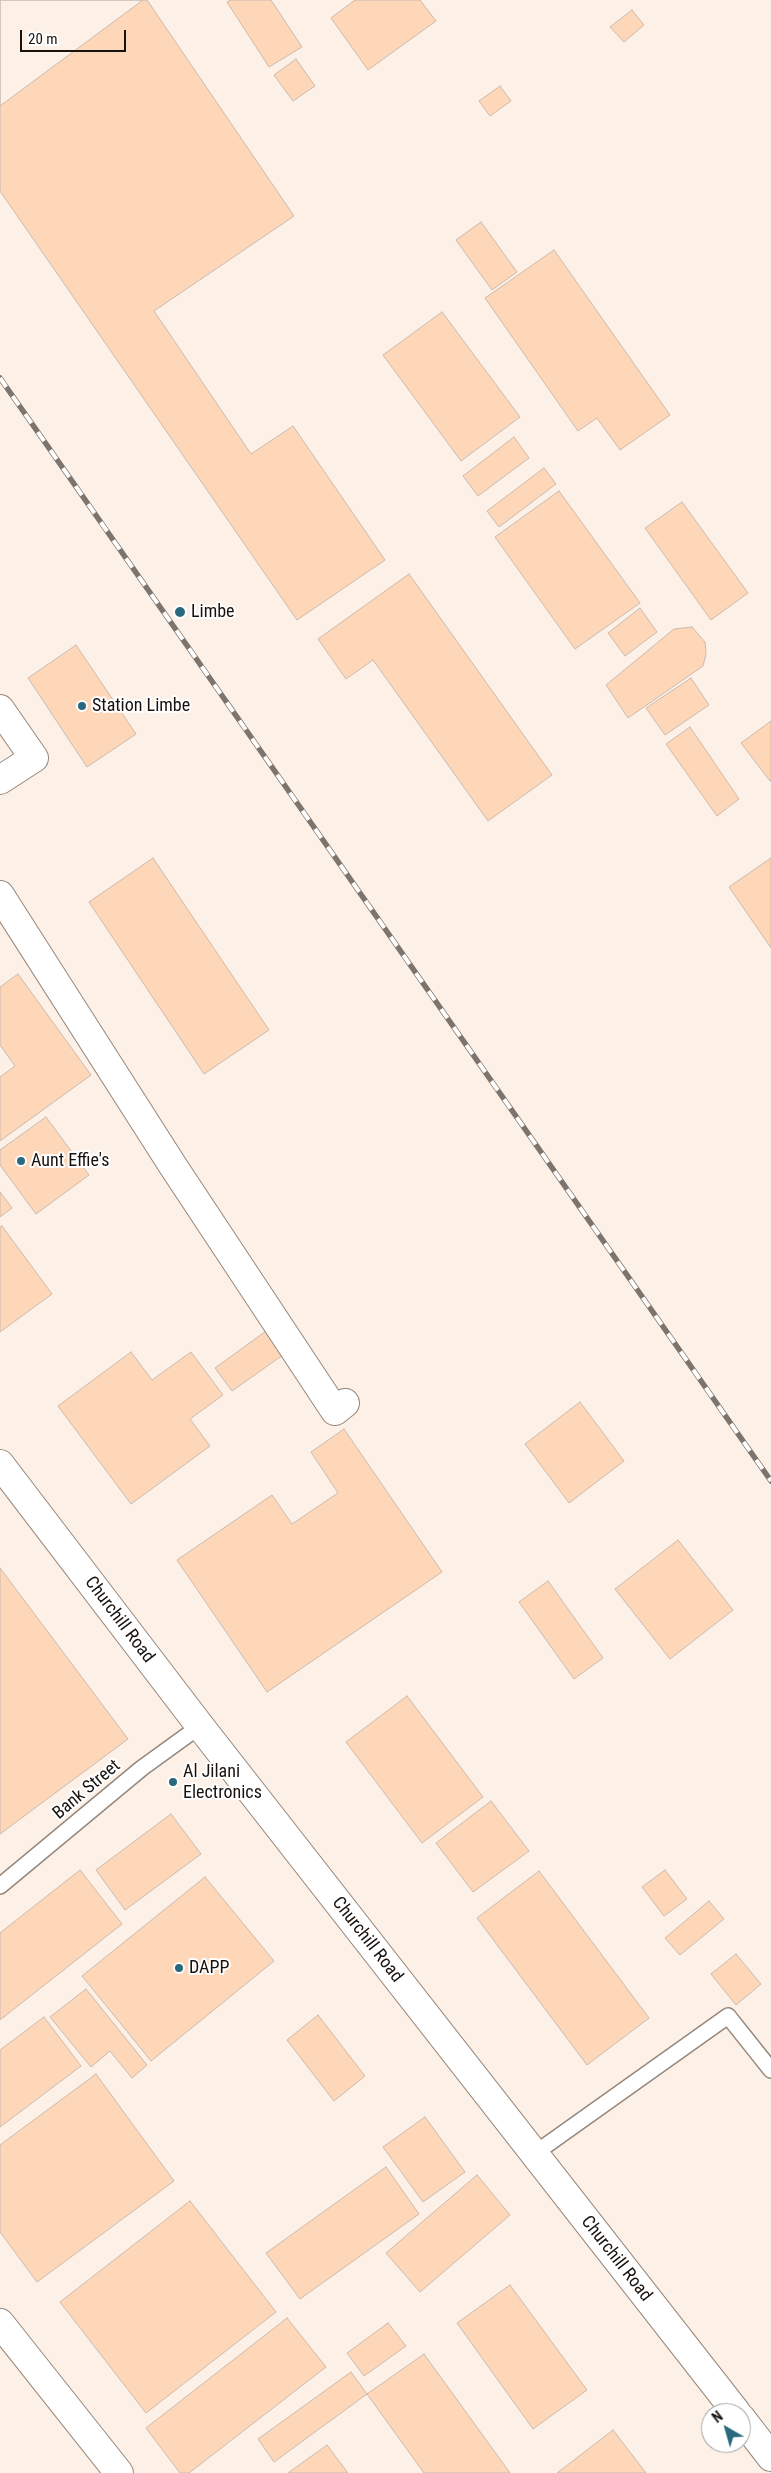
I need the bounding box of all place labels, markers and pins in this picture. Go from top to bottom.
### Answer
place label: Limbe [191,601,235,623]
marker: Limbe [173,605,187,619]
place label: Station Limbe [92,695,190,717]
marker: Station Limbe [76,700,88,712]
place label: Aunt Effie's [31,1150,109,1172]
marker: Aunt Effie's [15,1155,27,1167]
place label: Al Jilani Electronics [183,1761,262,1804]
marker: Al Jilani Electronics [167,1776,179,1788]
place label: DAPP [189,1957,229,1979]
marker: DAPP [173,1962,185,1974]

